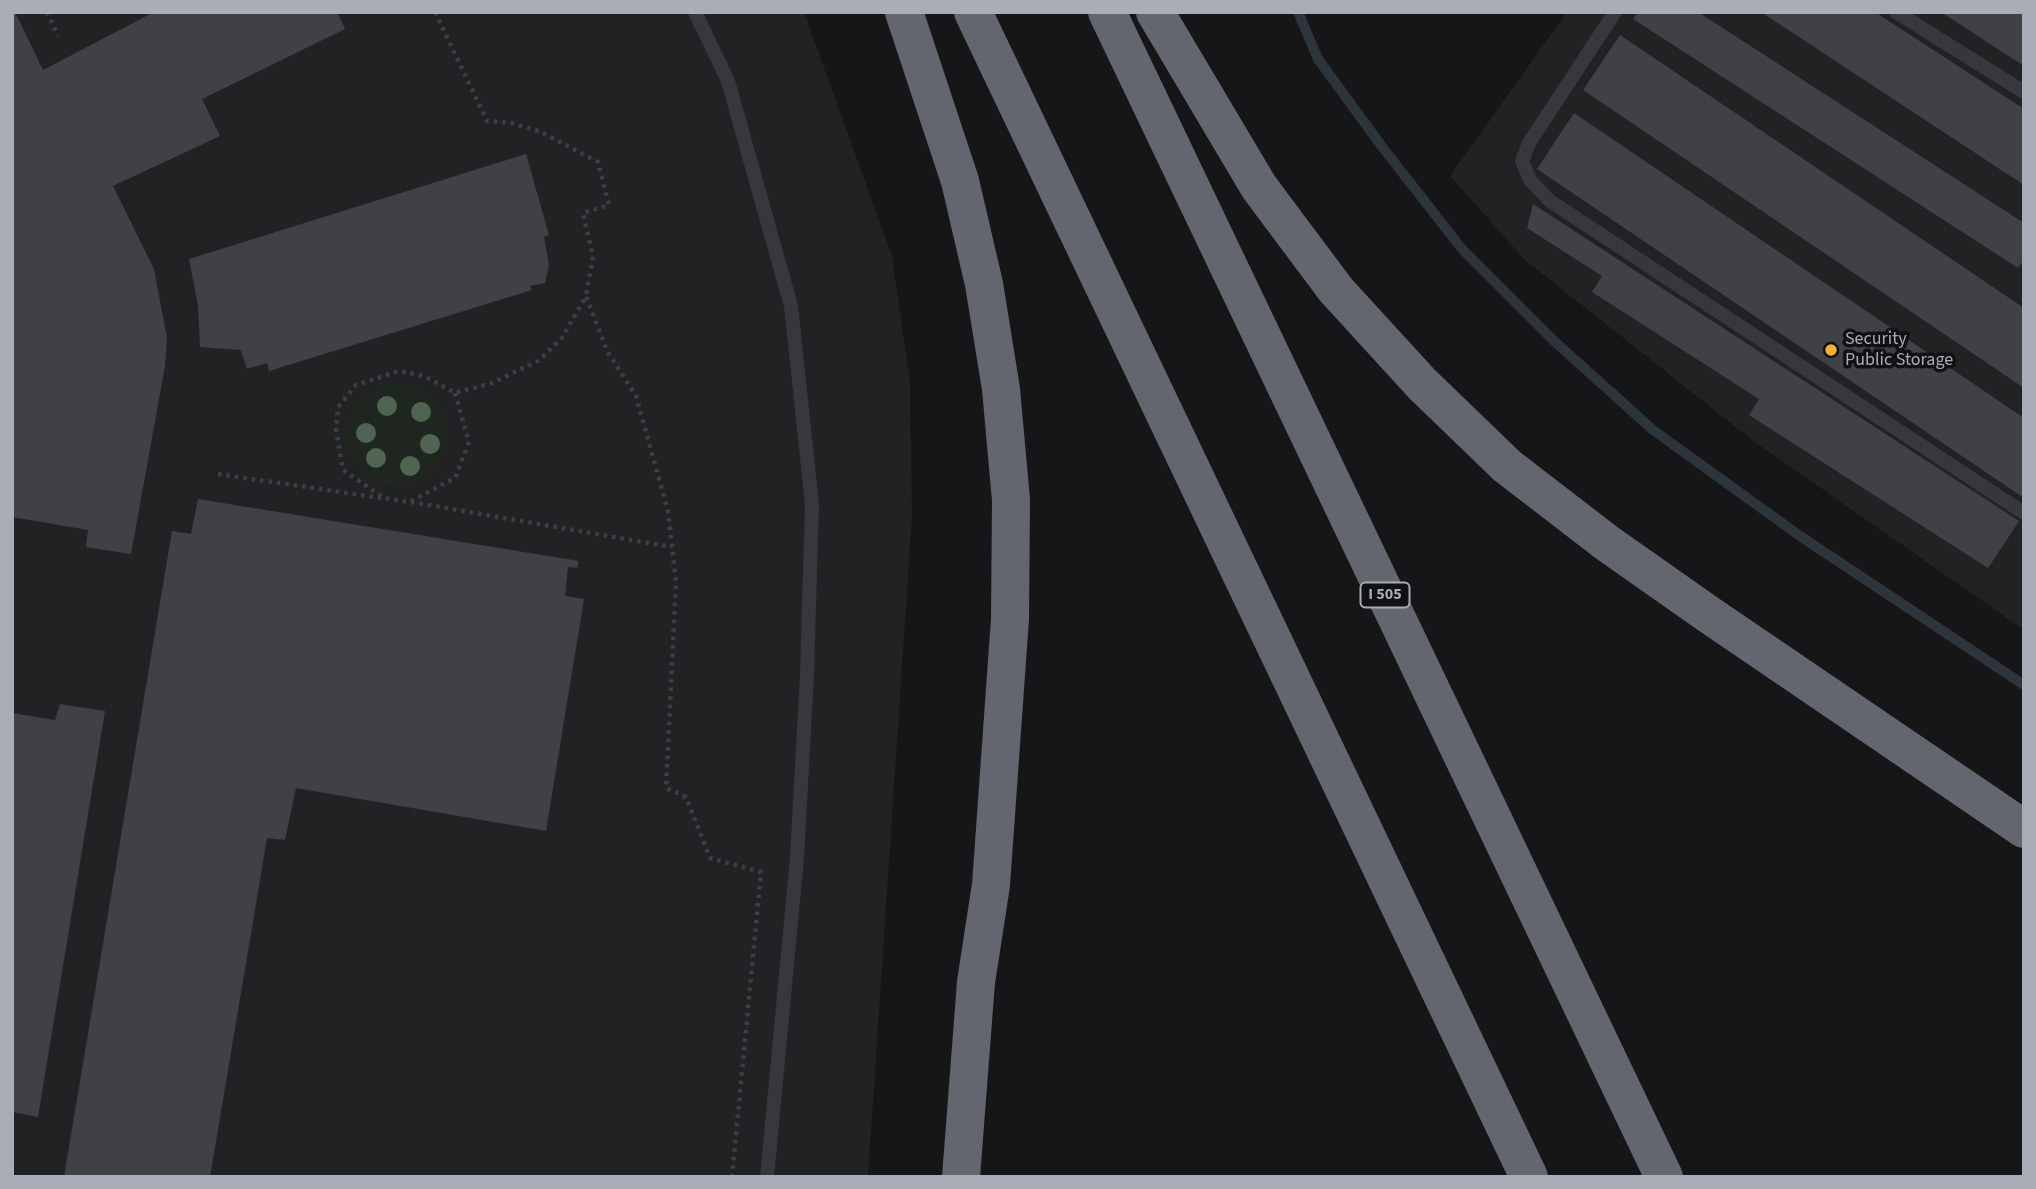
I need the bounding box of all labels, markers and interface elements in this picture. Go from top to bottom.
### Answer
place label: Security Public Storage [1845,329,1953,372]
marker: Security Public Storage [1823,342,1839,358]
road number: I 505 [1360,582,1410,608]

